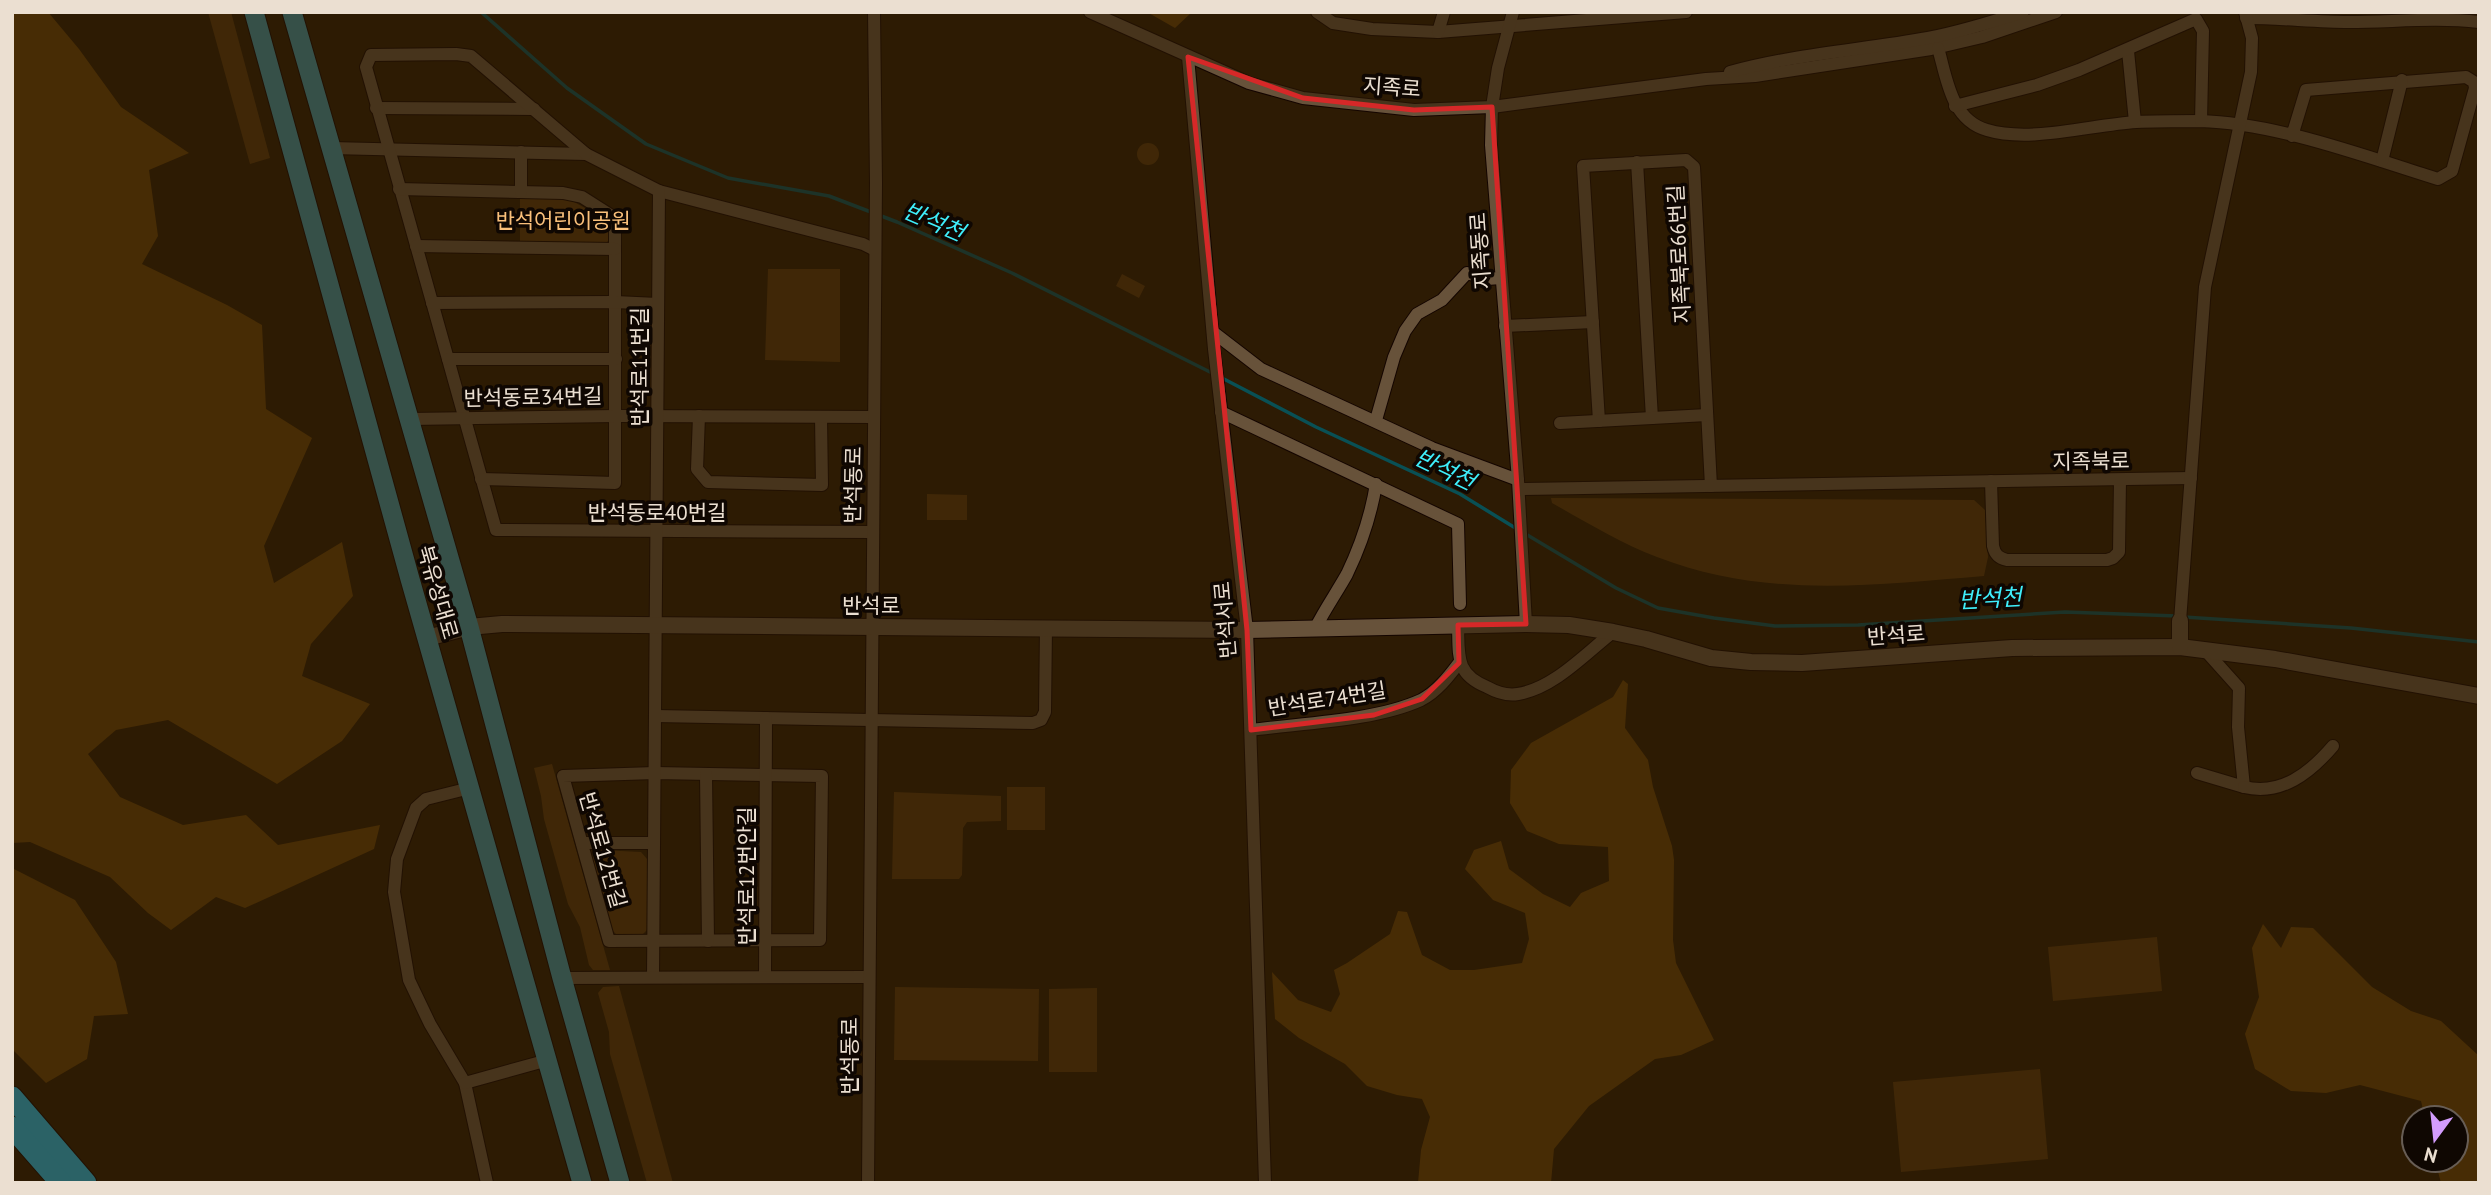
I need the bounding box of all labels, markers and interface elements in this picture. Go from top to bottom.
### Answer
street label: 지족로 [1362,72,1422,102]
street label: 지족북로66번길 [1662,184,1696,324]
water label: 반석천 [899,195,971,248]
park label: 반석어린이공원 [495,207,631,234]
street label: 지족동로 [1464,212,1496,290]
street label: 반석로11번길 [626,307,653,427]
street label: 반석동로34번길 [463,382,603,412]
water label: 반석천 [1410,442,1482,497]
street label: 반석동로 [839,446,867,524]
street label: 지족북로 [2052,447,2130,475]
street label: 반석동로40번길 [588,499,726,526]
street label: 북유성대로 [412,542,464,642]
street label: 반석서로 [1208,580,1242,660]
water label: 반석천 [1958,582,2025,614]
street label: 반석로 [842,592,900,619]
street label: 반석로 [1866,620,1926,650]
street label: 반석로74번길 [1266,676,1388,722]
street label: 반석로12번길 [574,789,632,911]
street label: 반석로12번안길 [733,807,760,945]
street label: 반석동로 [836,1017,863,1095]
north arrow [2400,1104,2470,1174]
text: N [2421,1142,2440,1169]

